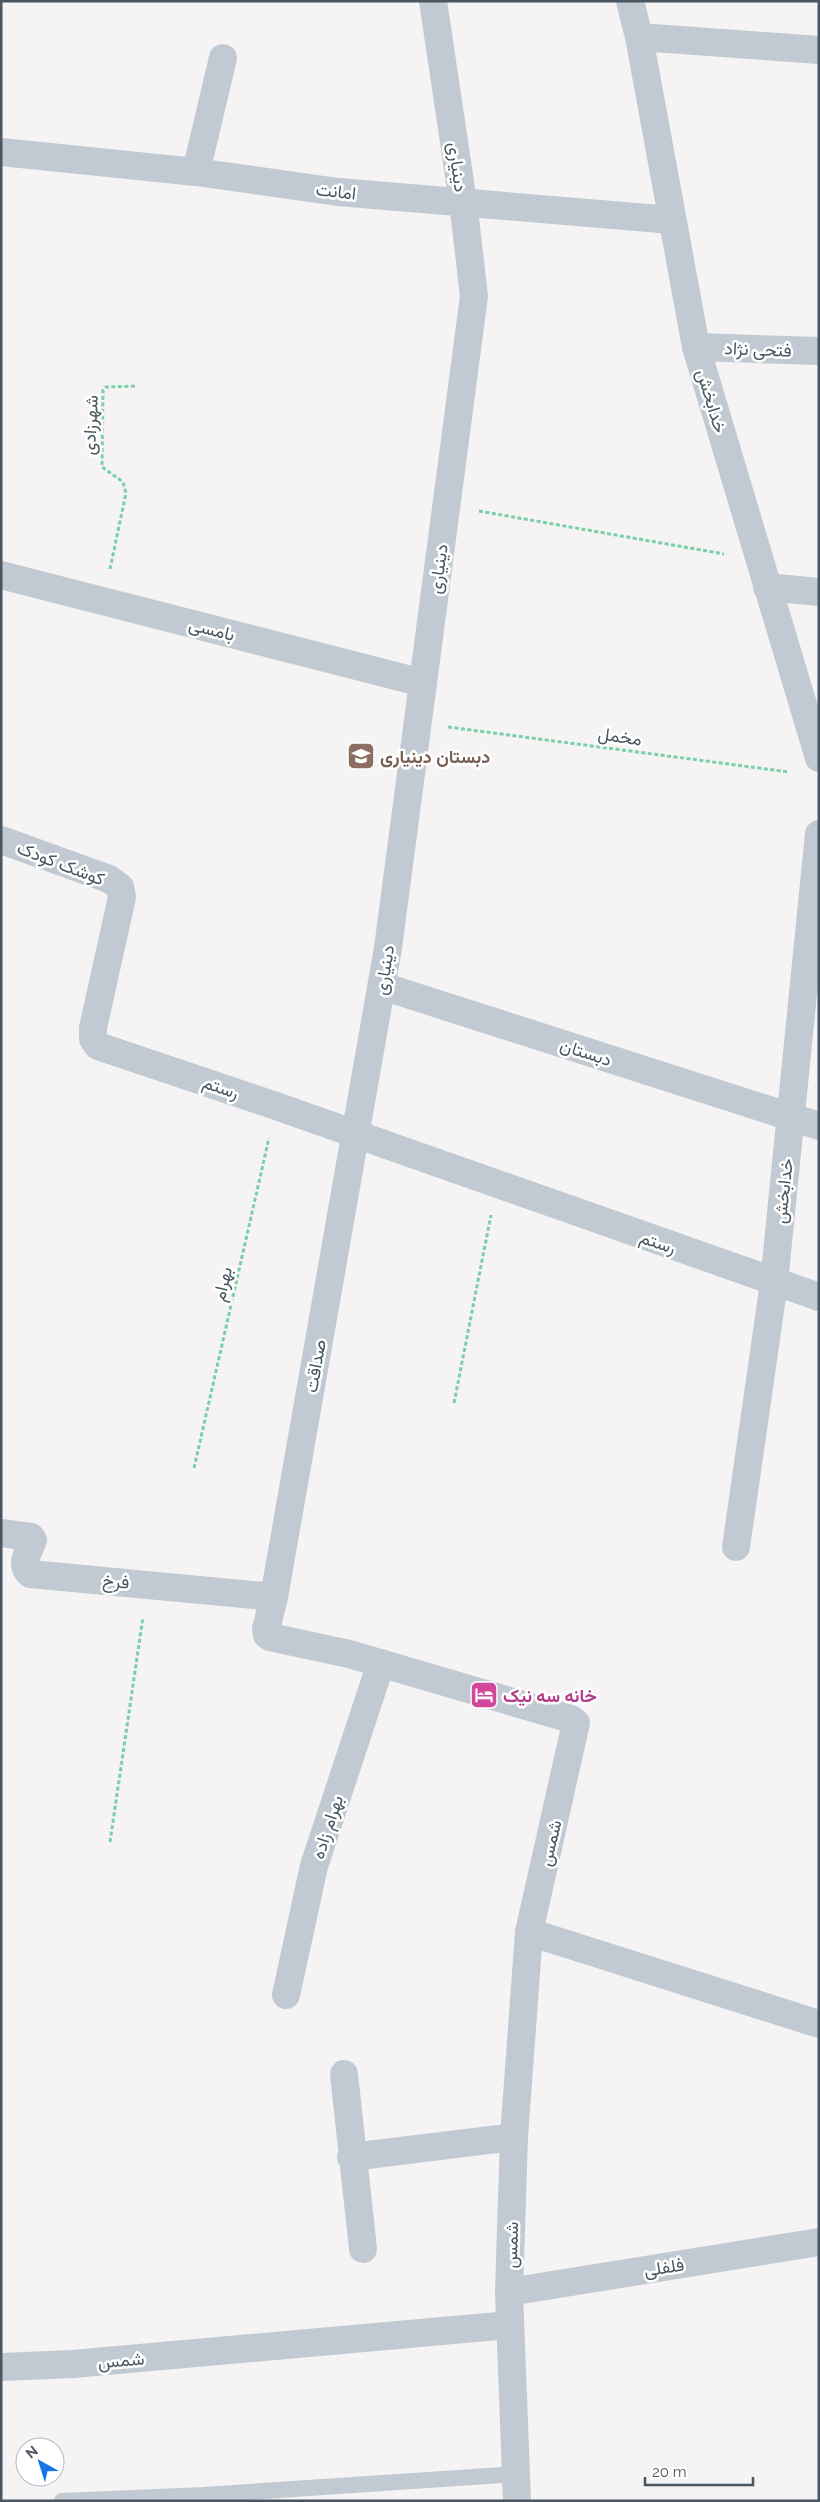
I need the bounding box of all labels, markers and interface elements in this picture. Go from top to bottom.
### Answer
street label: دینیاری [443,141,472,194]
street label: امانت [315,178,357,204]
street label: فتحی نژاد [724,337,792,362]
street label: خدابخش [691,367,732,436]
street label: شهرزادی [78,394,103,456]
street label: دینیاری [424,543,453,596]
street label: بامسی [187,613,237,646]
street label: مخمل [596,723,643,750]
school or university icon: دبستان دینیاری [346,741,376,771]
place label: دبستان دینیاری [380,746,490,768]
street label: کوشک کودک [14,837,108,890]
street label: دینیاری [370,943,399,997]
street label: دبستان [558,1034,614,1070]
street label: رستم [200,1071,242,1105]
street label: خدابخش [769,1157,798,1225]
street label: رستم [637,1226,679,1260]
street label: بهرام [208,1265,238,1304]
street label: صداقت [300,1338,330,1394]
street label: فرخ [101,1569,130,1595]
hotel icon: خانه سه نیک [469,1680,499,1710]
place label: خانه سه نیک [503,1685,597,1707]
street label: بهرام زاده [307,1793,349,1862]
street label: شمس [535,1818,566,1868]
street label: شمس [500,2221,523,2269]
street label: فلفلی [642,2253,686,2282]
street label: شمس [97,2348,145,2373]
north arrow [15,2437,65,2487]
text: N [23,2442,41,2461]
scale bar [645,2454,752,2486]
text: 20 m [652,2463,687,2481]

